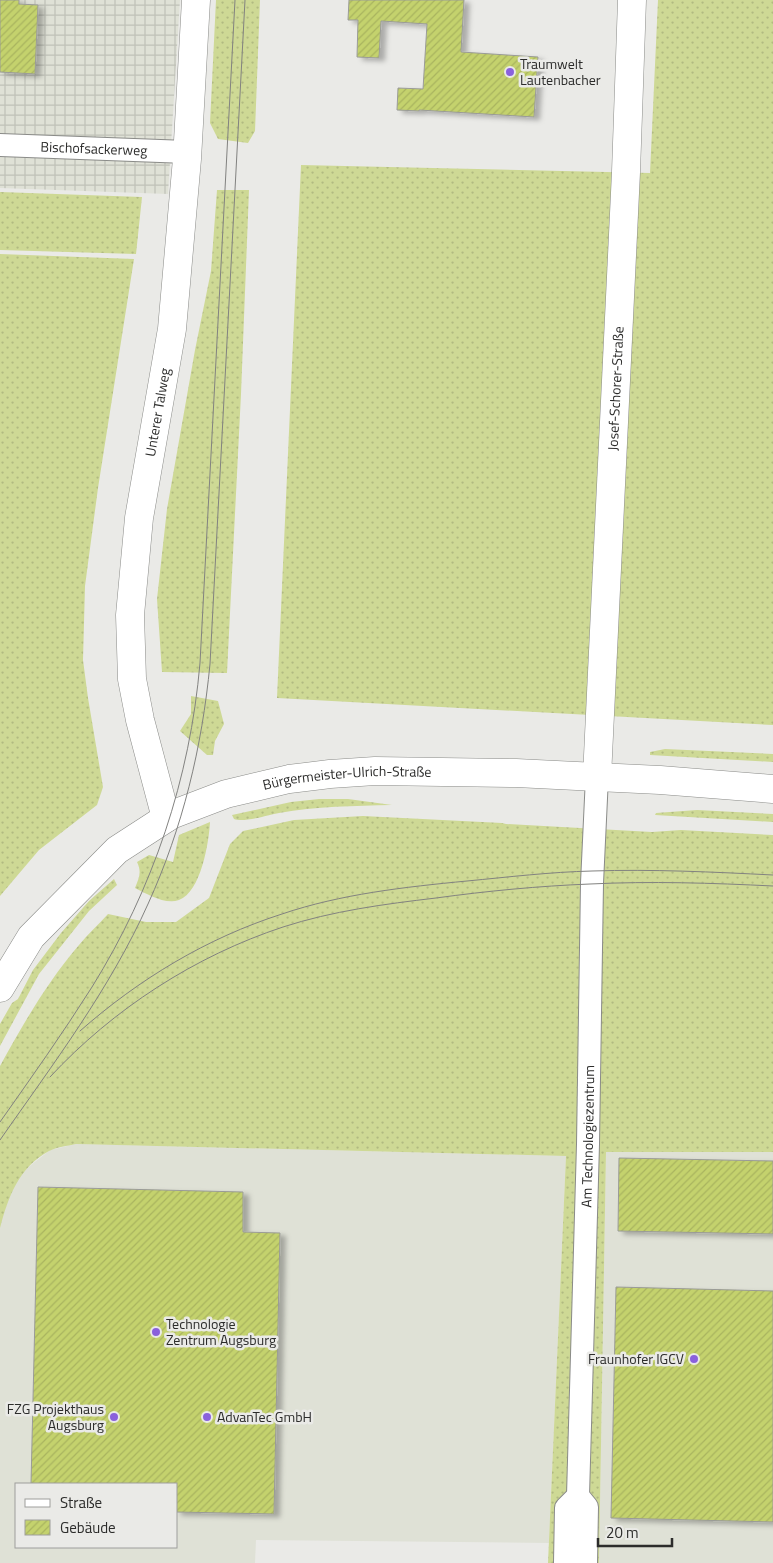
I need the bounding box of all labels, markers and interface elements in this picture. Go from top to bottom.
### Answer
place label: Traumwelt Lautenbacher [520,53,601,90]
marker: Traumwelt Lautenbacher [504,66,516,78]
street label: Bischofsackerweg [40,136,148,161]
street label: Josef-Schorer-Straße [602,326,629,451]
street label: Unterer Talweg [139,366,175,458]
street label: Bürgermeister-Ulrich-Straße [260,760,432,795]
street label: Am Technologiezentrum [575,1065,599,1208]
place label: Technologie Zentrum Augsburg [166,1313,276,1350]
marker: Technologie Zentrum Augsburg [150,1326,162,1338]
place label: Fraunhofer IGCV [588,1348,684,1369]
marker: Fraunhofer IGCV [688,1353,700,1365]
place label: FZG Projekthaus Augsburg [7,1398,104,1435]
place label: AdvanTec GmbH [217,1406,312,1427]
marker: FZG Projekthaus Augsburg [108,1411,120,1423]
marker: AdvanTec GmbH [201,1411,213,1423]
legend [15,1483,178,1548]
text: Straße [60,1491,102,1514]
text: Gebäude [60,1516,116,1539]
scale bar [598,1516,672,1548]
text: 20 m [606,1521,639,1544]

